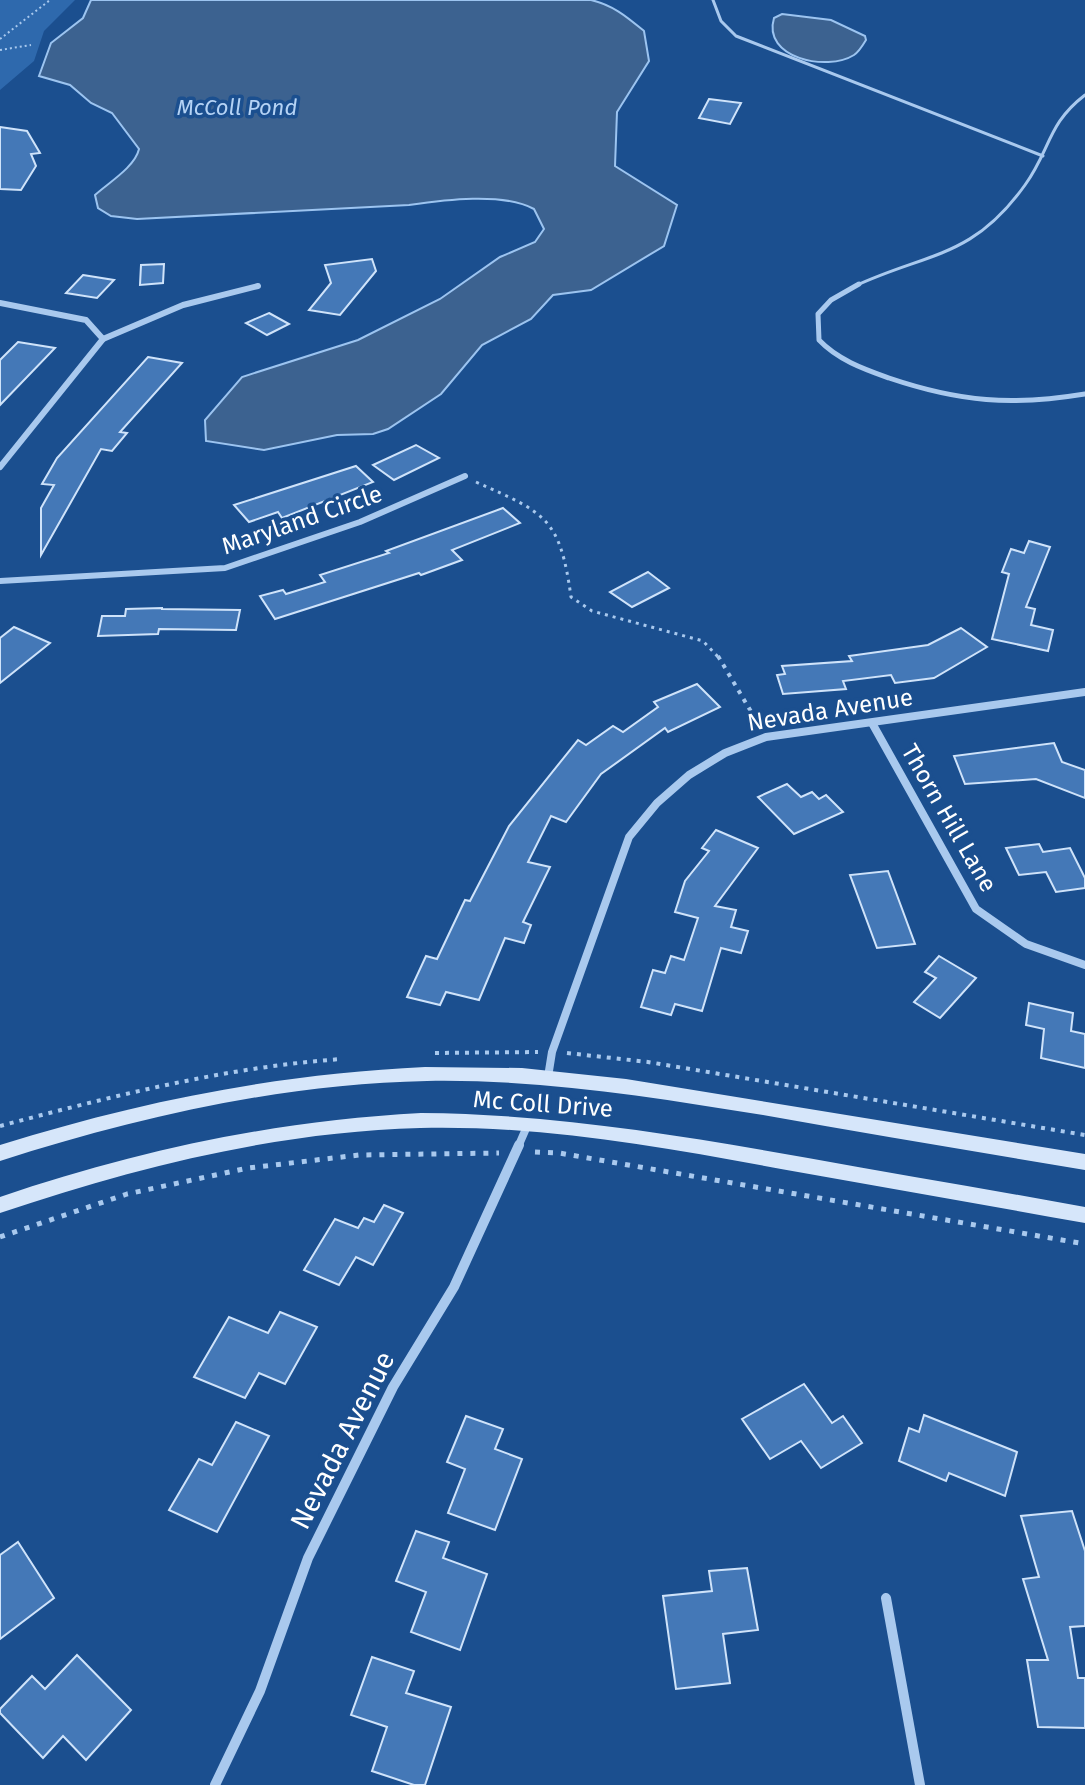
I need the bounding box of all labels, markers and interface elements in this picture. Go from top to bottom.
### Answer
water label: McColl Pond [177,94,297,121]
street label: Maryland Circle [218,479,386,561]
street label: Nevada Avenue [745,683,915,737]
street label: Thorn Hill Lane [895,739,1003,897]
street label: Mc Coll Drive [472,1085,614,1123]
street label: Nevada Avenue [283,1346,401,1535]

